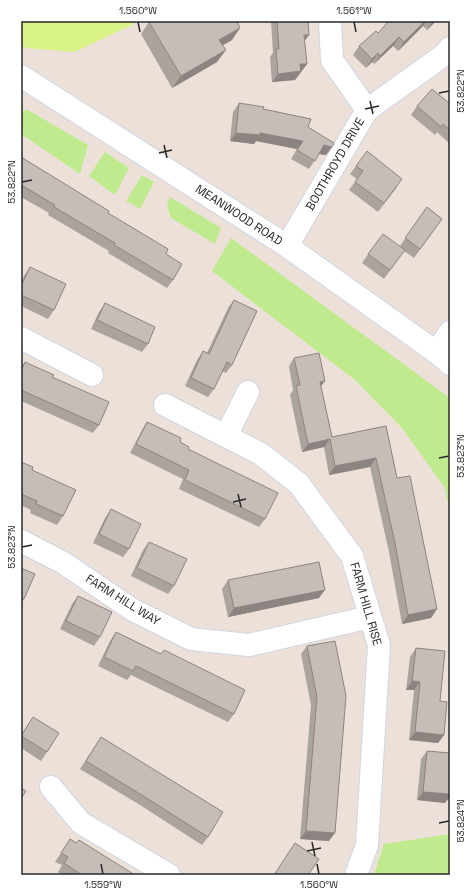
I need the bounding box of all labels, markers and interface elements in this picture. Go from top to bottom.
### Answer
text: 1.560°W [119,4,157,17]
text: 1.561°W [336,4,372,17]
text: 53.822°N [454,69,467,113]
street label: BOOTHROYD DRIVE [302,114,368,213]
text: 53.822°N [5,160,18,204]
street label: MEANWOOD ROAD [192,181,286,249]
text: 53.823°N [454,434,467,478]
text: 53.823°N [5,525,18,569]
street label: FARM HILL RISE [346,561,386,648]
street label: FARM HILL WAY [83,571,164,630]
text: 53.824°N [454,799,467,843]
text: 1.559°W [84,878,122,891]
text: 1.560°W [300,878,338,891]

